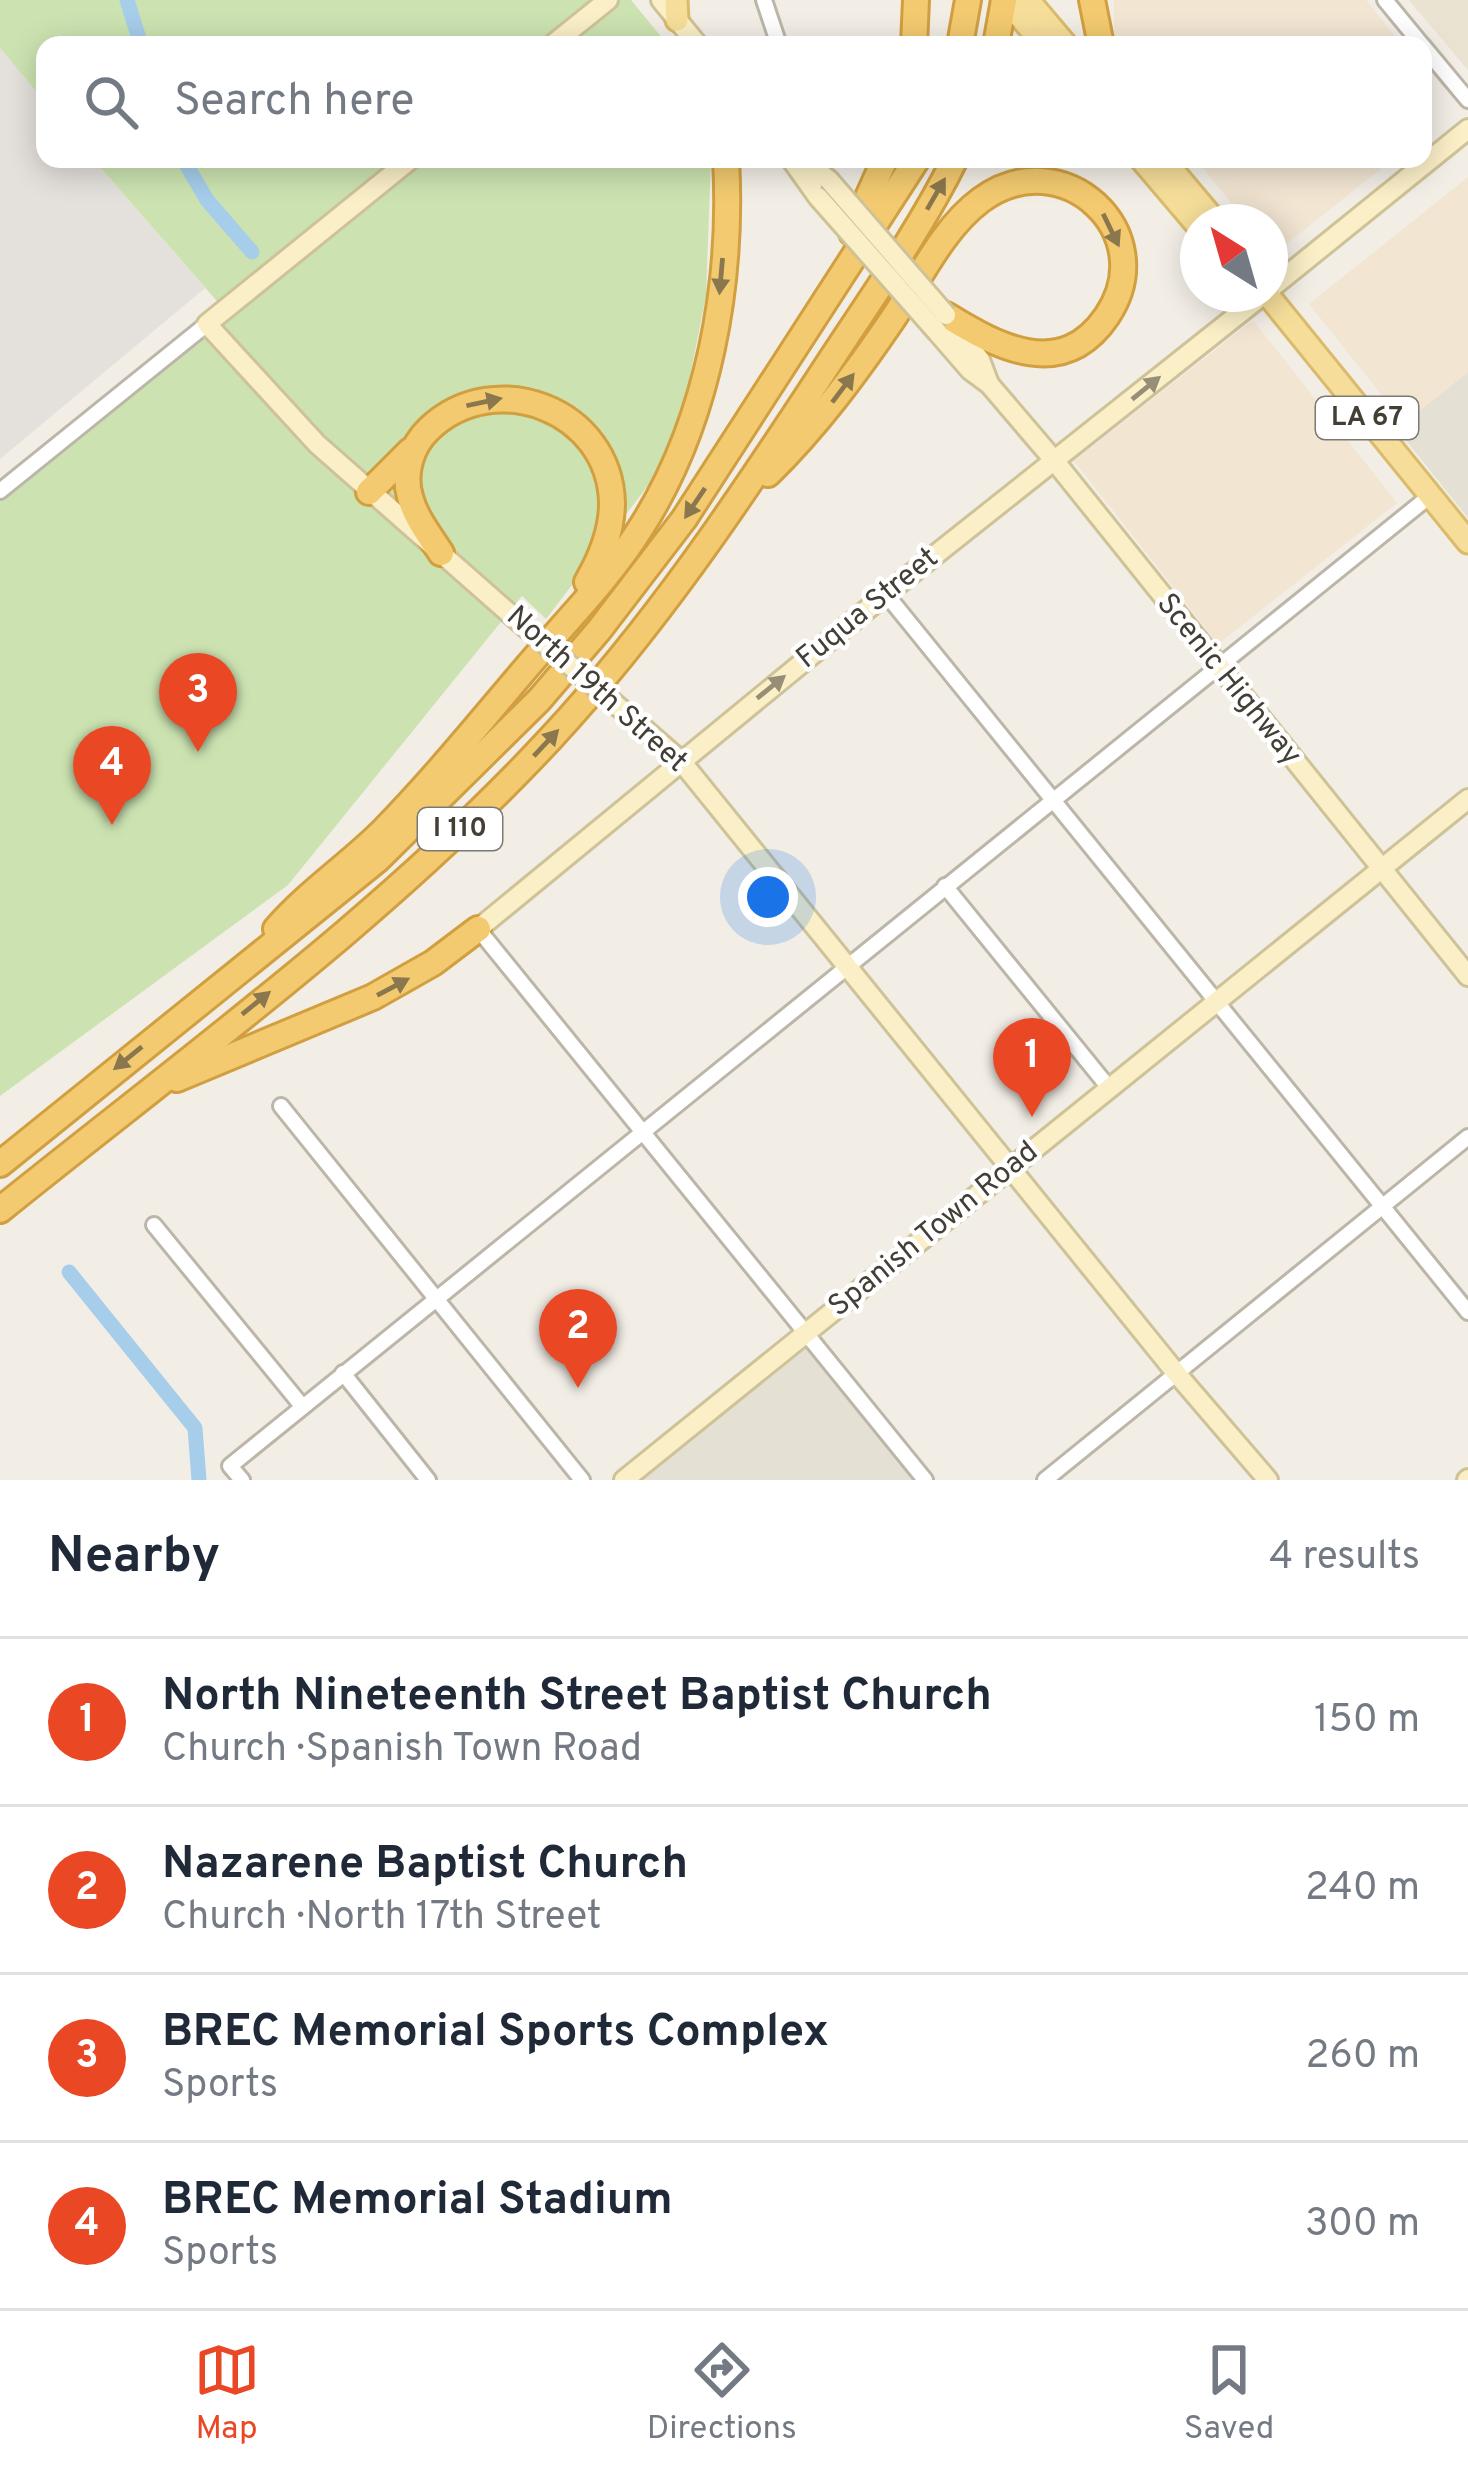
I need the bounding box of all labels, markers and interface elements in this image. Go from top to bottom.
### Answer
search box [36,36,1432,168]
icon: search [78,69,144,135]
text: Search here [174,74,414,131]
one-way arrow [924,178,945,211]
north arrow [1180,204,1288,312]
one-way arrow [1101,212,1121,247]
one-way arrow [711,258,730,295]
one-way arrow [831,372,855,404]
one-way arrow [1130,376,1161,401]
one-way arrow [465,392,503,411]
road number: LA 67 [1316,397,1418,439]
one-way arrow [684,487,707,519]
street label: Fuqua Street [790,541,946,677]
street label: Scenic Highway [1147,587,1309,773]
street label: North 19th Street [498,599,694,781]
pin: 3 [159,653,237,752]
one-way arrow [756,675,787,701]
pin: 4 [73,726,151,825]
one-way arrow [532,728,559,757]
road number: I 110 [418,808,502,850]
your location [738,867,798,927]
one-way arrow [375,977,410,998]
one-way arrow [241,991,272,1016]
pin: 1 [993,1018,1071,1117]
one-way arrow [113,1044,144,1070]
street label: Spanish Town Road [822,1134,1046,1326]
pin: 2 [539,1289,617,1388]
text: Nearby [48,1526,220,1591]
text: 4 results [1269,1534,1420,1583]
text: North Nineteenth Street Baptist Church [162,1669,992,1726]
text: 1 [79,1697,95,1746]
text: 150 m [1314,1697,1420,1746]
text: Church · Spanish Town Road [162,1726,642,1775]
text: Nazarene Baptist Church [162,1837,688,1894]
text: 2 [75,1865,99,1914]
text: 240 m [1305,1865,1420,1914]
text: Church · North 17th Street [162,1894,602,1943]
text: BREC Memorial Sports Complex [162,2005,829,2062]
text: 3 [75,2033,99,2082]
text: 260 m [1306,2033,1420,2082]
text: Sports [162,2062,278,2111]
text: BREC Memorial Stadium [162,2173,673,2230]
text: 4 [74,2201,100,2250]
text: 300 m [1305,2201,1420,2250]
text: Sports [162,2230,278,2279]
tab: Map [194,2337,260,2451]
tab: Directions [647,2337,797,2451]
tab: Saved [1184,2337,1274,2451]

